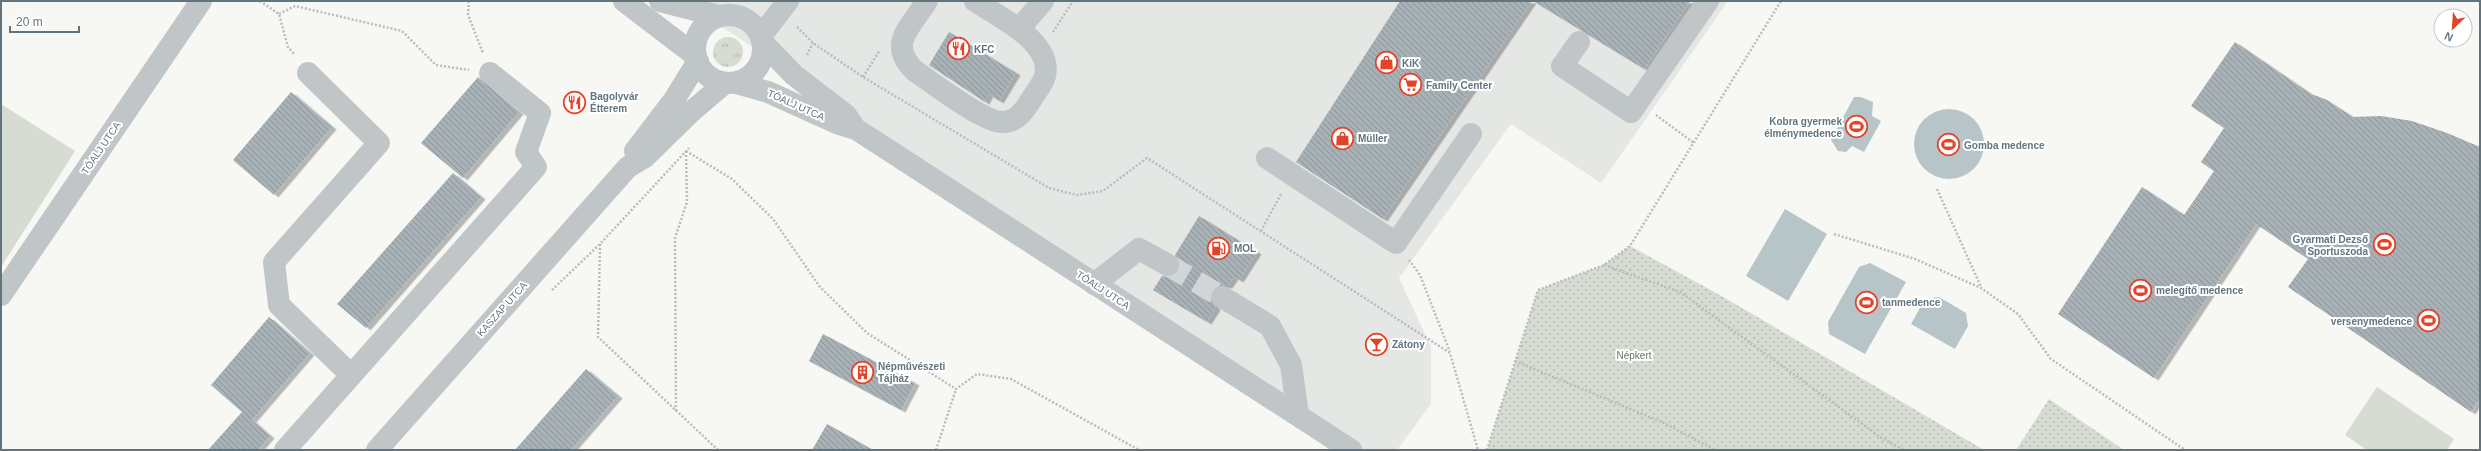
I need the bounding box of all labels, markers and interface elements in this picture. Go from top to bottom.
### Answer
scale bar [10,8,79,34]
north arrow [2433,8,2473,48]
text: 20 m [16,15,43,29]
text: N [2443,30,2455,44]
restaurant icon: KFC [945,36,971,62]
place label: KFC [974,44,995,55]
shop icon: KiK [1373,50,1399,76]
place label: KiK [1402,58,1420,69]
supermarket icon: Family Center [1397,72,1423,98]
place label: Family Center [1426,80,1492,91]
street label: TÓALJ UTCA [766,87,827,123]
restaurant icon: Bagolyvár Étterem [561,89,587,115]
place label: Bagolyvár Étterem [590,91,638,114]
sports icon: Kobra gyermek élménymedence [1844,114,1870,140]
place label: Kobra gyermek élménymedence [1764,116,1842,139]
street label: TÓALJ UTCA [79,119,123,176]
shop icon: Müller [1330,125,1356,151]
sports icon: Gomba medence [1936,132,1962,158]
place label: Müller [1358,133,1388,144]
place label: Gomba medence [1964,140,2045,151]
sports icon: Gyarmati Dezső Sportuszoda [2371,232,2397,258]
place label: Gyarmati Dezső Sportuszoda [2292,234,2368,257]
fuel station icon: MOL [1206,235,1232,261]
place label: MOL [1234,243,1256,254]
street label: TÓALJ UTCA [1074,268,1132,311]
sports icon: melegítő medence [2128,277,2154,303]
street label: KASZAP UTCA [475,279,529,338]
place label: melegítő medence [2156,285,2244,296]
sports icon: tanmedence [1854,289,1880,315]
place label: tanmedence [1882,297,1941,308]
sports icon: versenymedence [2415,308,2441,334]
place label: versenymedence [2331,316,2412,327]
bar icon: Zátony [1363,331,1389,357]
place label: Zátony [1392,339,1425,350]
park label: Népkert [1616,350,1652,361]
building icon: Népművészeti Tájház [849,359,875,385]
place label: Népművészeti Tájház [878,361,945,384]

